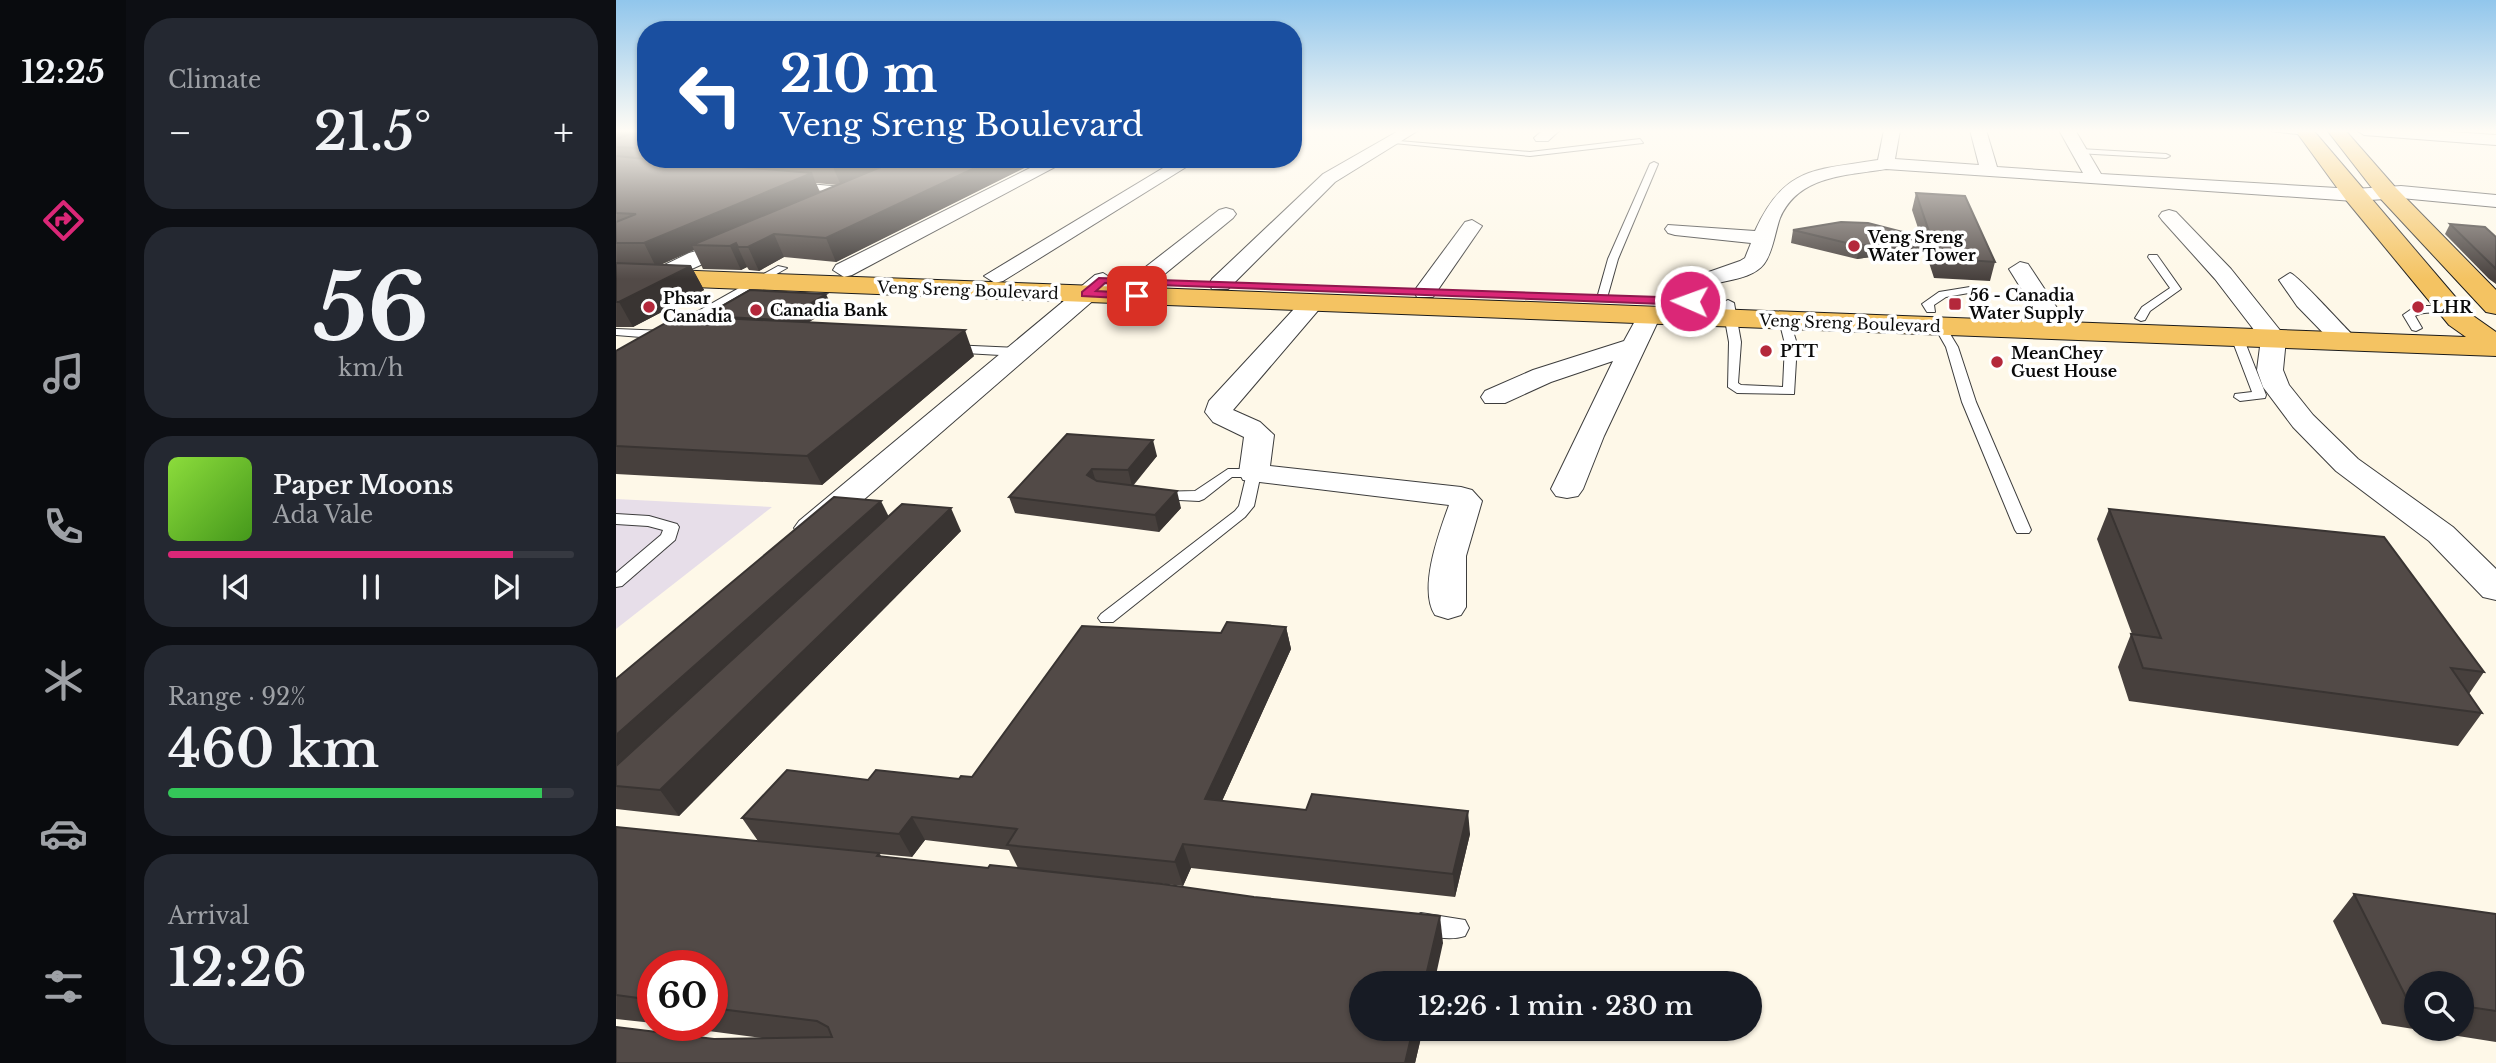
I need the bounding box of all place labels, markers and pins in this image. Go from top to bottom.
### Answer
place label: Veng Sreng Water Tower [1867,227,1976,265]
marker: Veng Sreng Water Tower [1846,238,1862,254]
pin [1107,266,1167,326]
place label: 56 - Canadia Water Supply [1968,285,2084,323]
place label: Phsar Canadia [663,288,732,326]
marker: 56 - Canadia Water Supply [1947,296,1963,312]
place label: LHR [2432,297,2473,317]
marker: Phsar Canadia [641,299,657,315]
marker: LHR [2410,299,2426,315]
place label: Canadia Bank [770,300,888,320]
marker: Canadia Bank [748,302,764,318]
place label: PTT [1780,341,1819,361]
marker: PTT [1758,343,1774,359]
place label: MeanChey Guest House [2011,343,2117,381]
marker: MeanChey Guest House [1989,354,2005,370]

